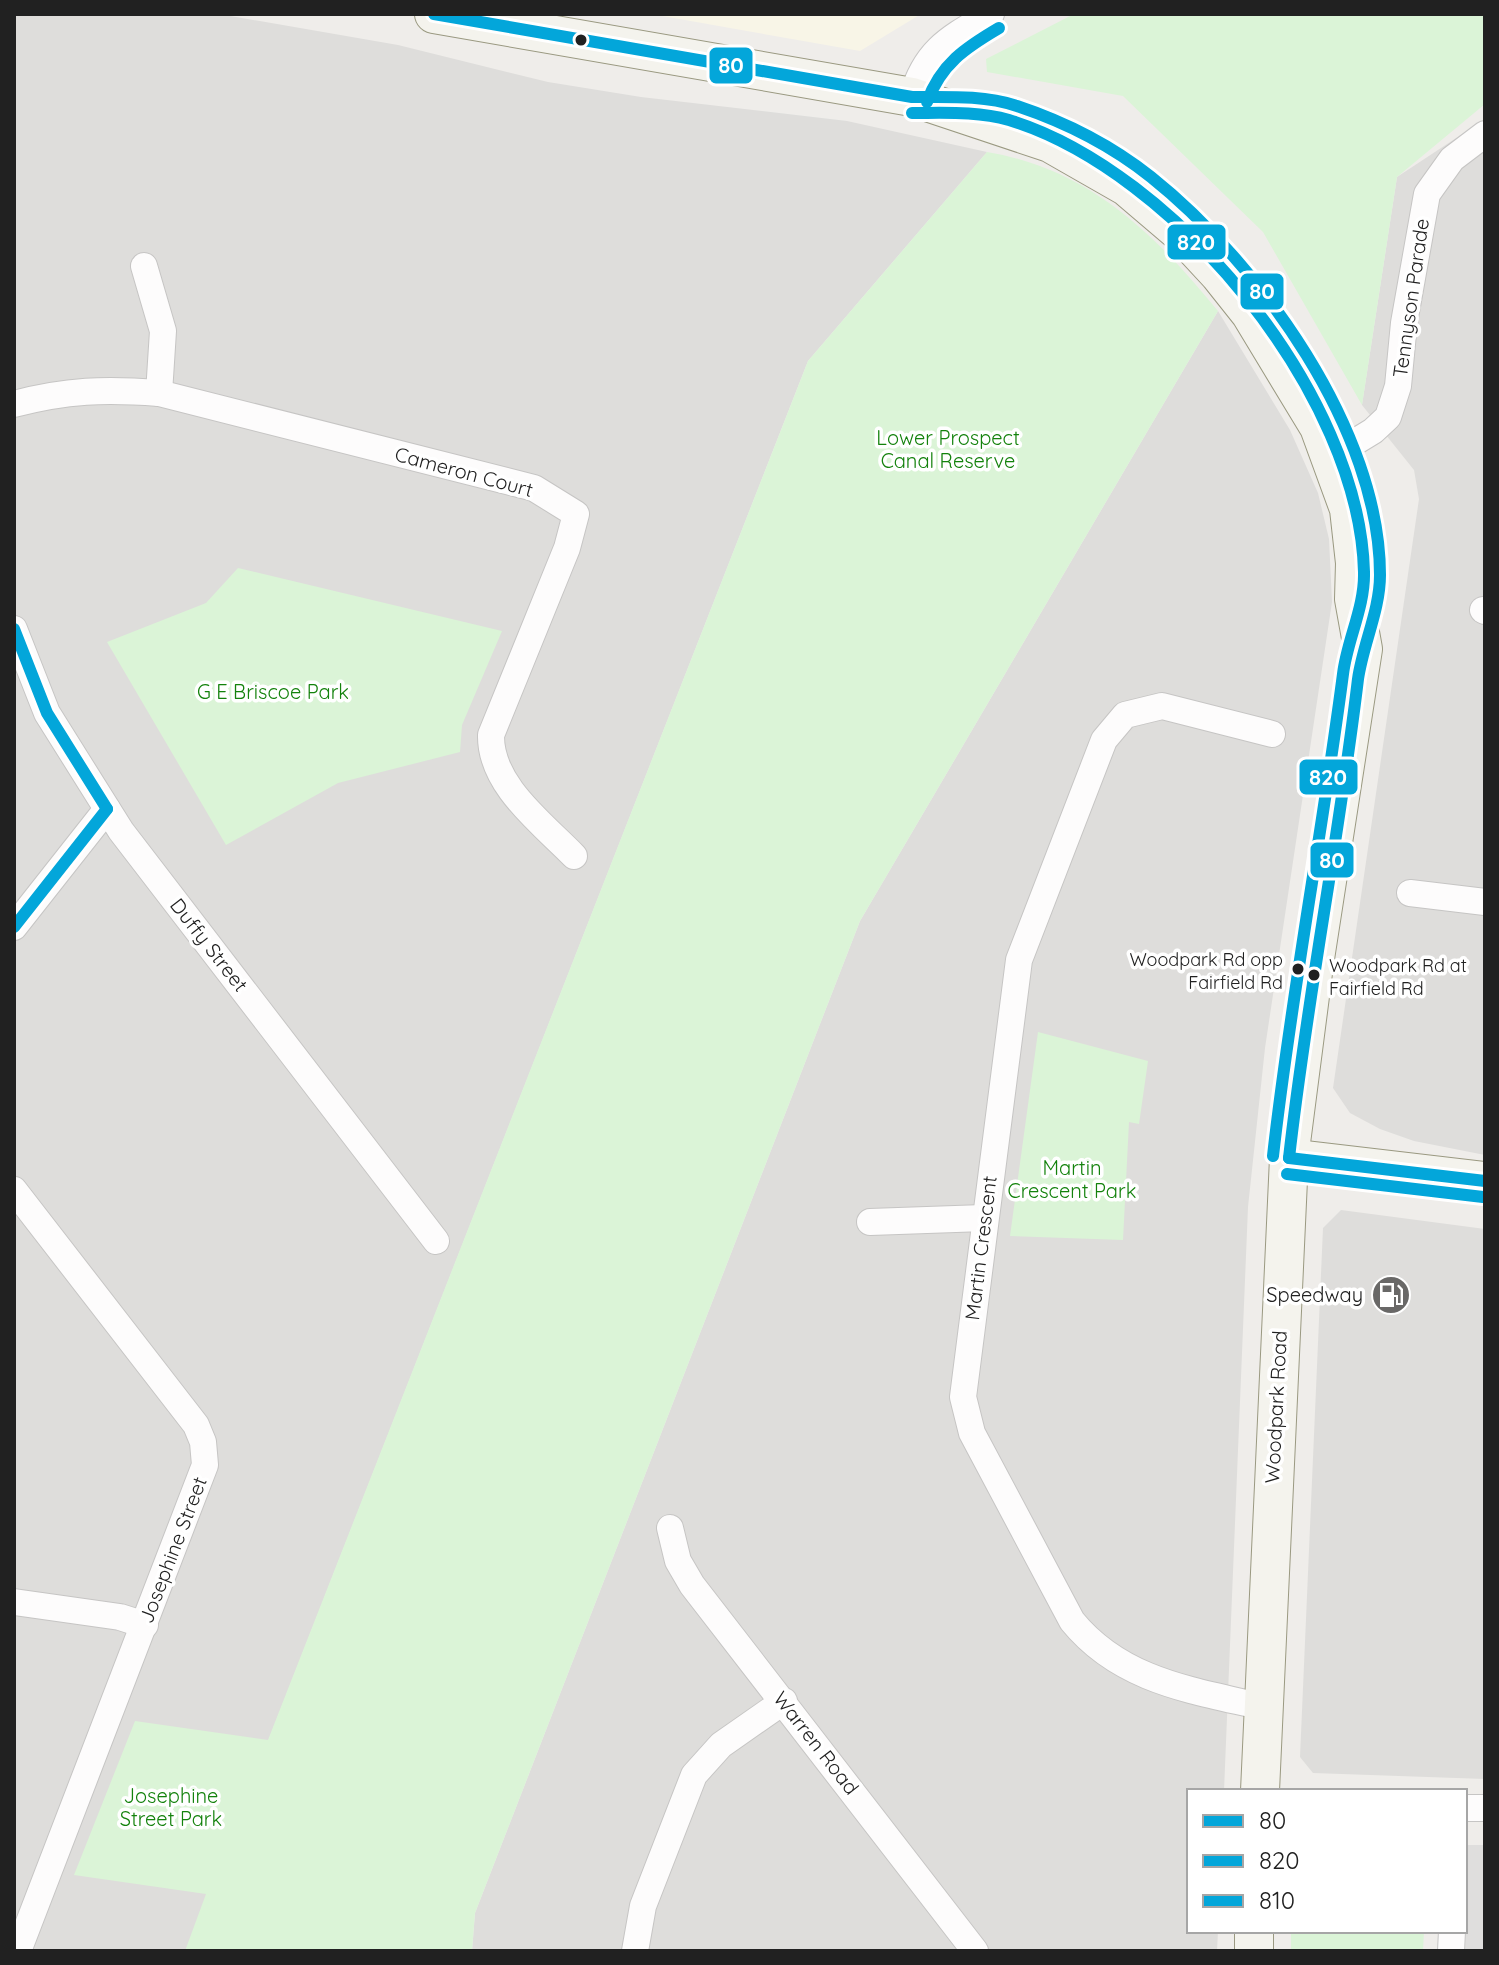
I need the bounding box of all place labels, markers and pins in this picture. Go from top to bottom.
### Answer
unlabelled marker [573,32,589,48]
place label: Woodpark Rd opp Fairfield Rd [1129,948,1283,994]
place label: Woodpark Rd at Fairfield Rd [1329,954,1467,1000]
marker: Woodpark Rd opp Fairfield Rd [1290,961,1306,977]
marker: Woodpark Rd at Fairfield Rd [1306,967,1322,983]
fuel station icon: Speedway [1370,1274,1412,1316]
place label: Speedway [1266,1282,1363,1307]

